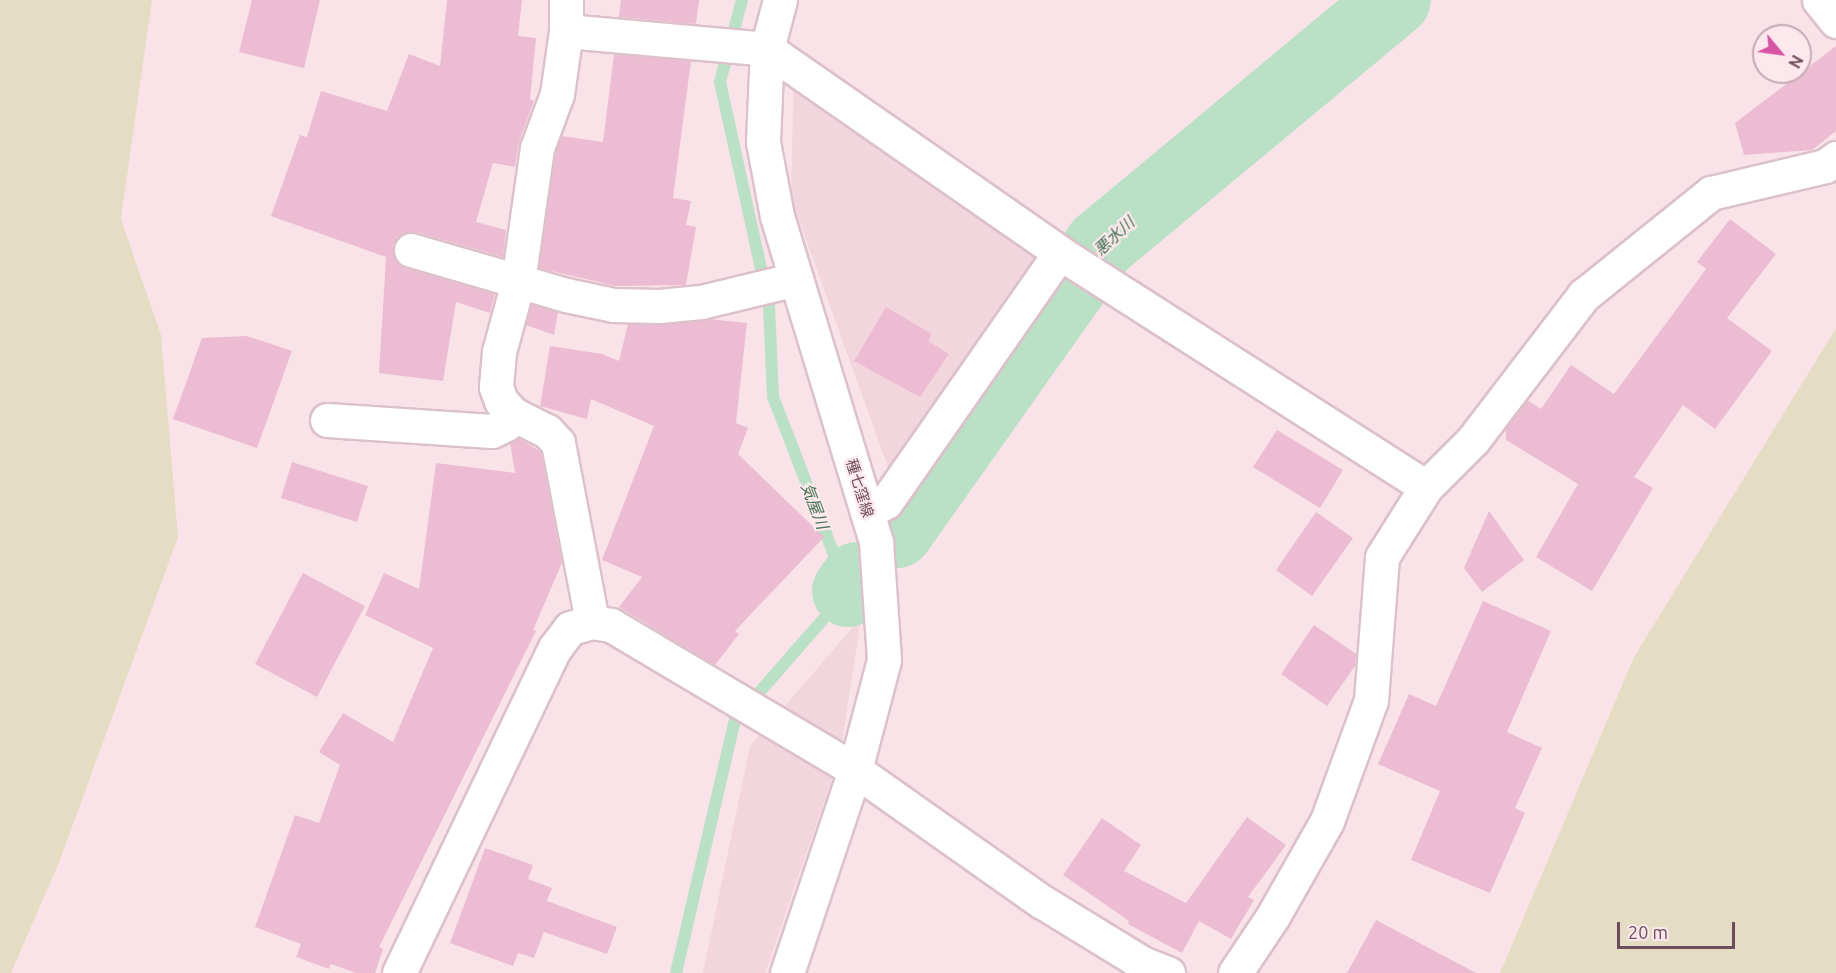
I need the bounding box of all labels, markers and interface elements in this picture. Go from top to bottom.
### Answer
north arrow [1752,24,1812,84]
text: N [1785,52,1807,71]
water label: 悪水川 [1090,213,1138,259]
street label: 種七窪線 [843,457,877,519]
water label: 気屋川 [797,480,833,532]
scale bar [1620,910,1738,948]
text: 20 m [1628,922,1668,942]

